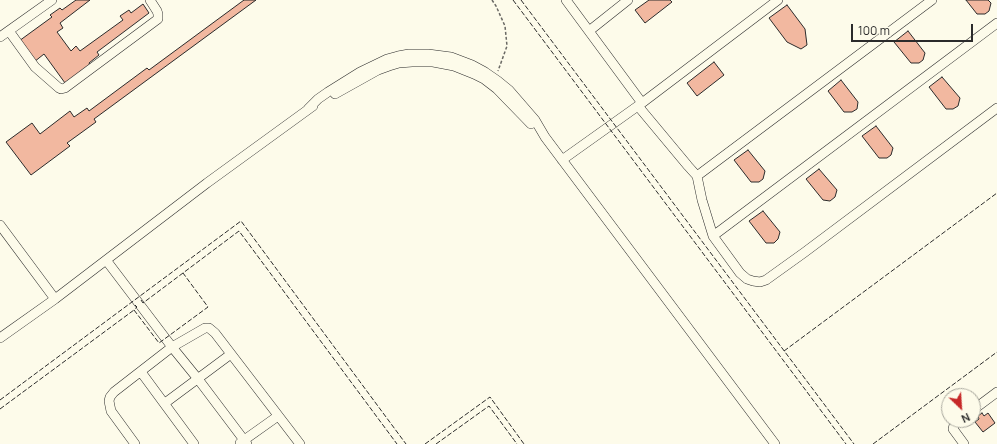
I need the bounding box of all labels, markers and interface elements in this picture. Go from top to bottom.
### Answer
scale bar [853,16,975,42]
text: 100 m [858,22,890,39]
north arrow [941,388,981,428]
text: N [959,410,973,427]

